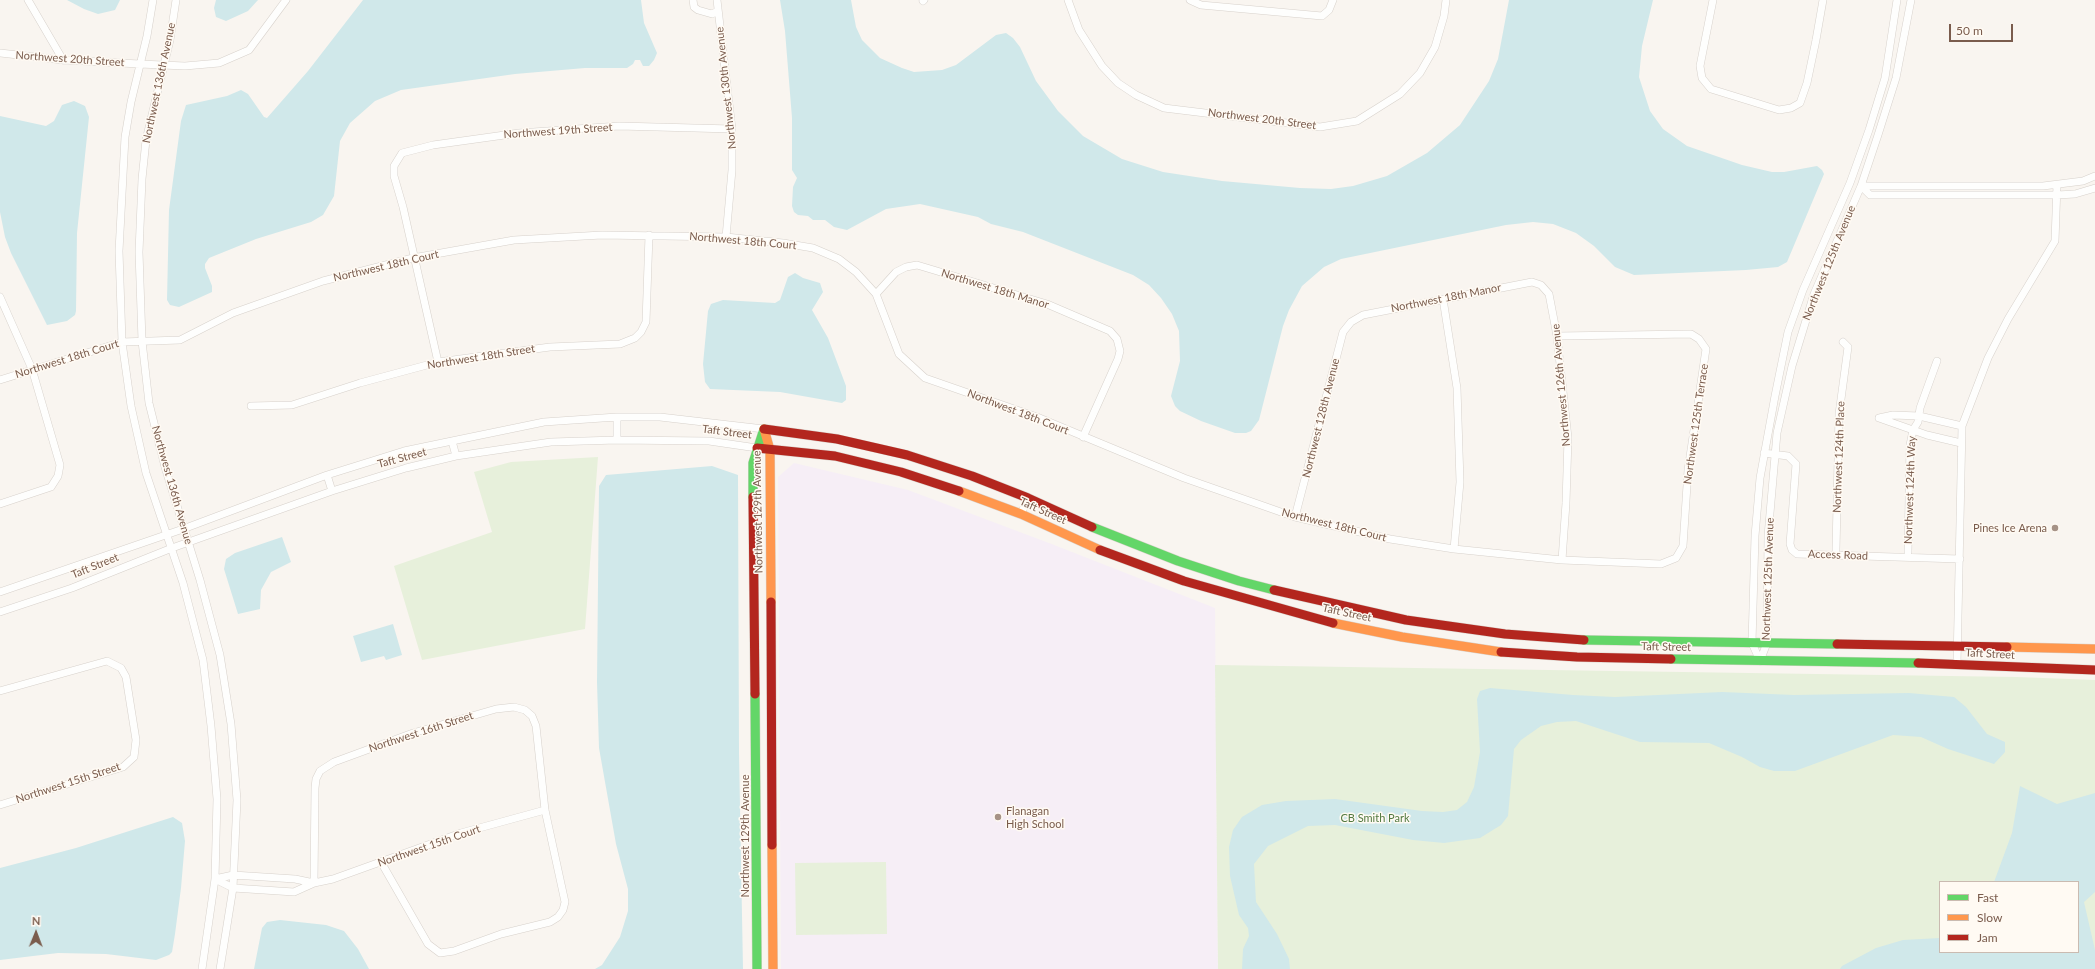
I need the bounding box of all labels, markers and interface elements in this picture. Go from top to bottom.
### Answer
scale bar [1951,16,2015,42]
street label: Northwest 136th Avenue [140,22,178,144]
text: 50 m [1956,23,1983,38]
street label: Northwest 130th Avenue [713,26,739,150]
street label: Northwest 20th Street [15,49,125,69]
street label: Northwest 20th Street [1207,106,1317,132]
street label: Northwest 19th Street [503,121,613,141]
street label: Northwest 125th Avenue [1800,204,1858,322]
street label: Northwest 18th Court [689,230,797,252]
street label: Northwest 18th Court [332,247,440,285]
street label: Northwest 18th Manor [940,266,1050,312]
street label: Northwest 18th Manor [1390,281,1502,315]
street label: Northwest 126th Avenue [1549,323,1573,447]
street label: Northwest 18th Court [14,337,120,381]
street label: Northwest 18th Street [426,342,536,372]
street label: Northwest 128th Avenue [1300,357,1342,479]
street label: Northwest 125th Terrace [1681,363,1711,485]
street label: Northwest 18th Court [965,387,1071,437]
street label: Northwest 124th Place [1830,401,1848,513]
street label: Taft Street [701,422,753,442]
street label: Northwest 136th Avenue [149,424,195,546]
street label: Northwest 124th Way [1902,436,1918,544]
street label: Taft Street [376,445,428,471]
street label: Northwest 129th Avenue [750,450,766,574]
street label: Taft Street [1018,495,1068,527]
street label: Northwest 18th Court [1280,506,1388,544]
street label: Northwest 125th Avenue [1759,517,1777,641]
place label: Pines Ice Arena [1973,521,2047,535]
marker: Pines Ice Arena [2050,523,2060,533]
street label: Access Road [1808,547,1868,563]
street label: Taft Street [69,551,121,581]
street label: Taft Street [1321,601,1373,625]
street label: Taft Street [1641,640,1691,654]
street label: Taft Street [1965,646,2015,662]
street label: Northwest 16th Street [367,709,475,755]
street label: Northwest 15th Street [14,760,122,806]
street label: Northwest 129th Avenue [738,775,752,897]
place label: Flanagan High School [1006,804,1064,830]
park label: CB Smith Park [1340,811,1410,825]
marker: Flanagan High School [993,812,1003,822]
street label: Northwest 15th Court [376,822,482,870]
legend [1939,881,2079,953]
text: Fast [1977,890,1998,905]
text: Slow [1977,910,2002,925]
north arrow [16,913,56,953]
text: N [32,914,41,927]
text: Jam [1977,930,1998,945]

